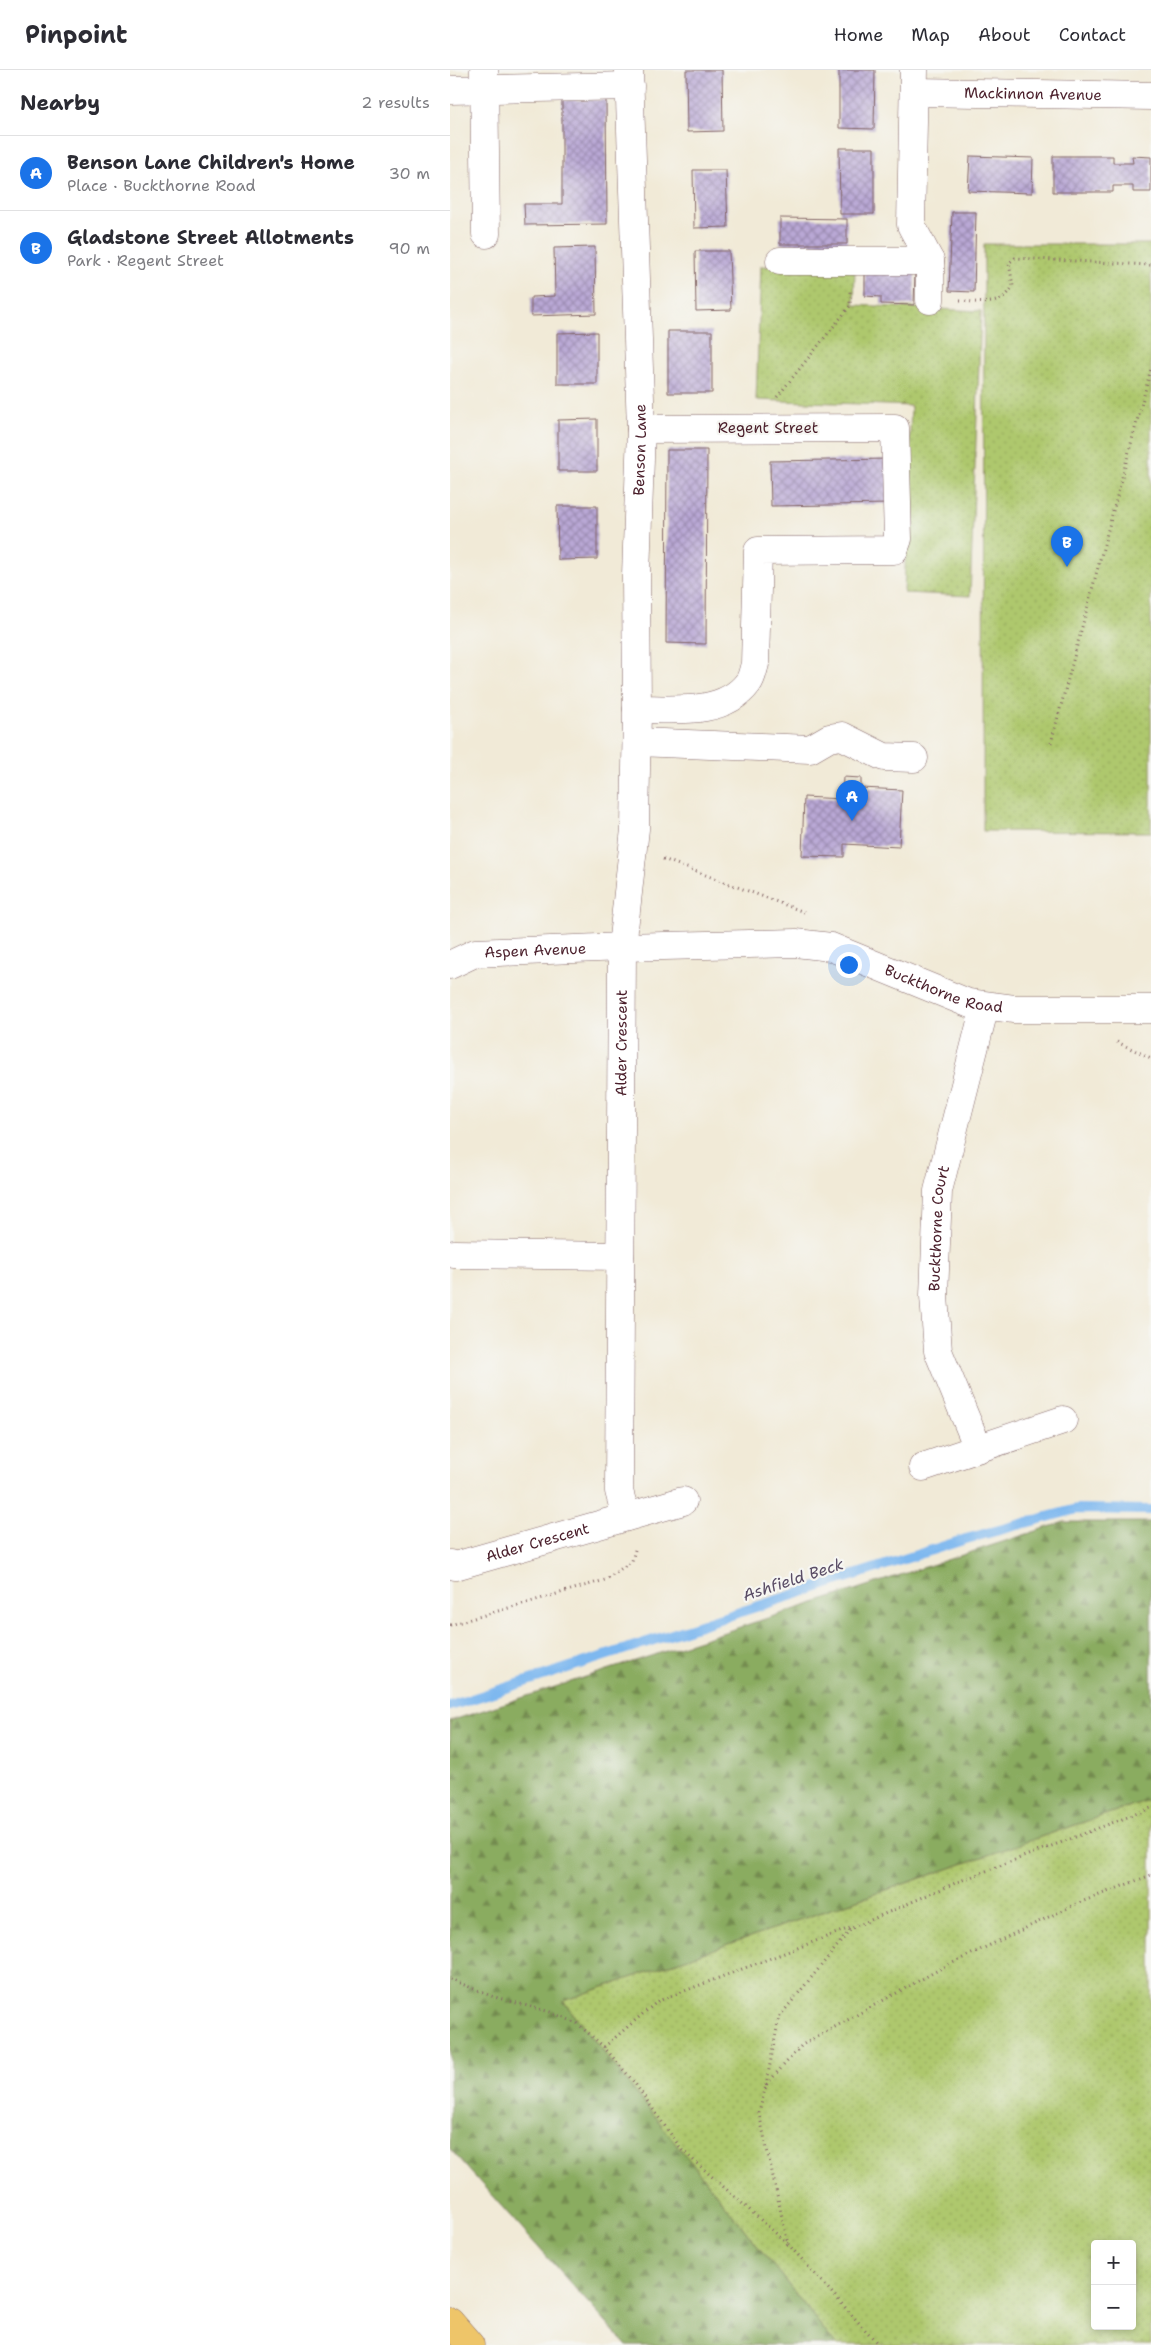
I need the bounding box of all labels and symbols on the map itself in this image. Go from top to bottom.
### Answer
street label: Mackinnon Avenue [964,83,1102,105]
street label: Benson Lane [629,404,651,496]
street label: Regent Street [718,418,818,438]
pin: B [1051,526,1083,567]
pin: A [836,780,868,821]
street label: Aspen Avenue [484,938,587,963]
your location [836,952,862,978]
street label: Buckthorne Road [882,960,1005,1018]
street label: Alder Crescent [611,990,632,1096]
street label: Buckthorne Court [924,1163,954,1292]
street label: Alder Crescent [483,1518,591,1567]
water label: Ashfield Beck [740,1553,846,1606]

